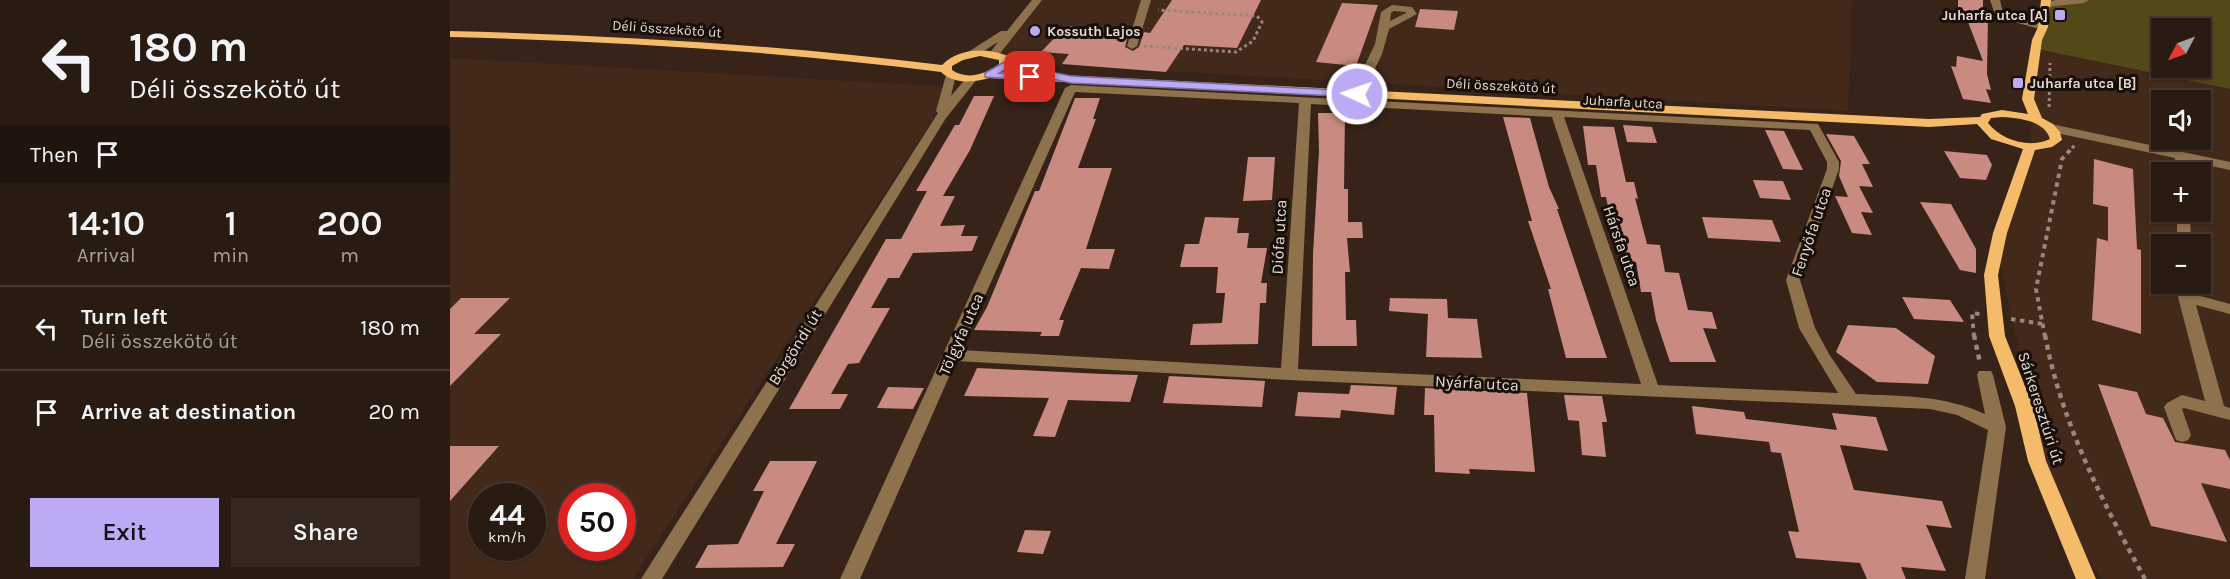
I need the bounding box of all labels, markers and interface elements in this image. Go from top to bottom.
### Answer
place label: Juharfa utca [A] [1942,7,2048,24]
marker: Juharfa utca [A] [2053,8,2067,22]
street label: Déli összekötő út [612,17,722,41]
north arrow [2151,18,2211,78]
map controls [2151,18,2211,294]
text: 180 m [129,22,248,72]
place label: Kossuth Lajos [1047,23,1141,40]
icon: left [30,24,108,102]
marker: Kossuth Lajos [1028,24,1042,38]
pin [1004,51,1055,102]
icon: arrive [1013,60,1046,93]
position arrow [1325,62,1389,126]
text: Déli összekötő út [129,73,340,105]
street label: Déli összekötő út [1446,75,1556,97]
place label: Juharfa utca [B] [2030,75,2136,92]
marker: Juharfa utca [B] [2011,76,2025,90]
button: sound [2151,90,2211,150]
street label: Juharfa utca [1583,91,1663,113]
icon: arrive [91,138,124,171]
text: Then [30,142,79,168]
button: + [2151,162,2211,222]
street label: Fenyőfa utca [1787,185,1835,279]
street label: Diófa utca [1268,199,1290,275]
text: 14:10 [67,202,145,244]
text: 1 [225,202,237,244]
text: 200 [316,202,383,244]
street label: Hársfa utca [1599,203,1645,289]
button: − [2151,234,2211,294]
text: Arrival [77,244,136,267]
text: min [212,244,249,267]
text: m [340,244,359,267]
street label: Tölgyfa utca [935,290,987,378]
text: Turn left [81,304,168,330]
street label: Börgöndi út [764,306,826,388]
icon: left [30,312,63,345]
text: 180 m [360,315,420,341]
text: Déli összekötő út [81,330,238,353]
street label: Sárkeresztúri út [2014,349,2068,467]
street label: Nyárfa utca [1435,371,1519,395]
icon: arrive [30,396,63,429]
text: Arrive at destination [81,399,296,425]
text: 20 m [368,399,420,425]
speed limit sign: 50 [558,483,636,561]
text: 44 [489,497,525,533]
button: Exit [30,498,219,567]
button: Share [231,498,420,567]
text: km/h [488,528,526,546]

